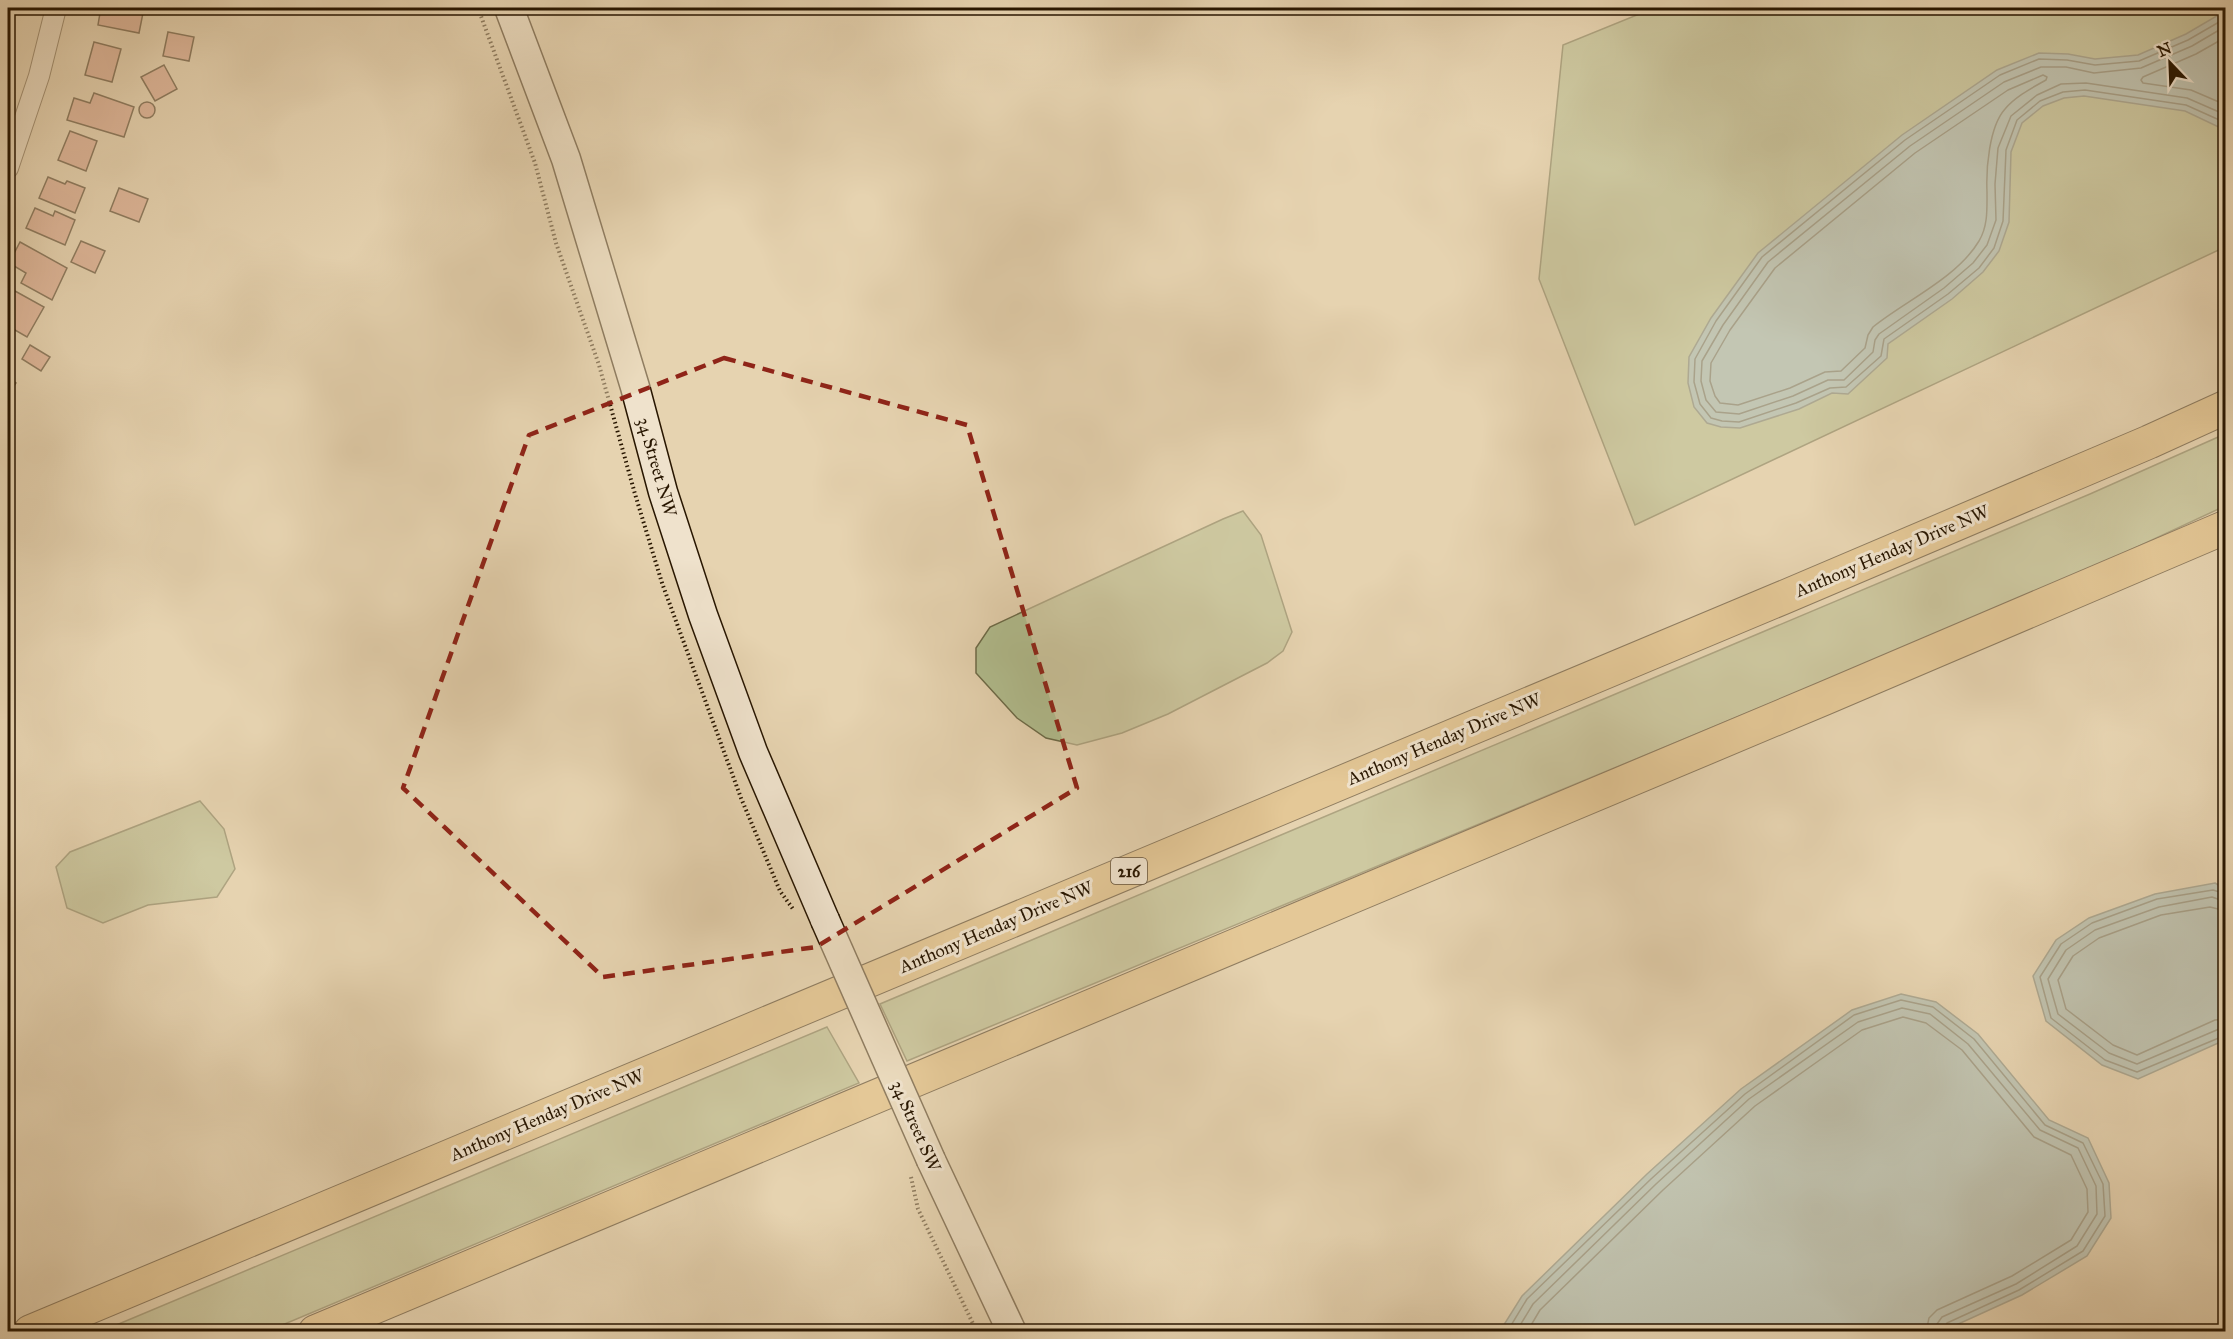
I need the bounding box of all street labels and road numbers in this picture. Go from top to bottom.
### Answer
street label: 34 Street NW [632,415,682,520]
street label: Anthony Henday Drive NW [1791,500,1993,602]
street label: Anthony Henday Drive NW [1343,688,1545,790]
road number: 216 [1111,858,1147,884]
street label: Anthony Henday Drive NW [895,876,1097,978]
street label: Anthony Henday Drive NW [446,1064,648,1166]
street label: 34 Street SW [886,1077,946,1176]

